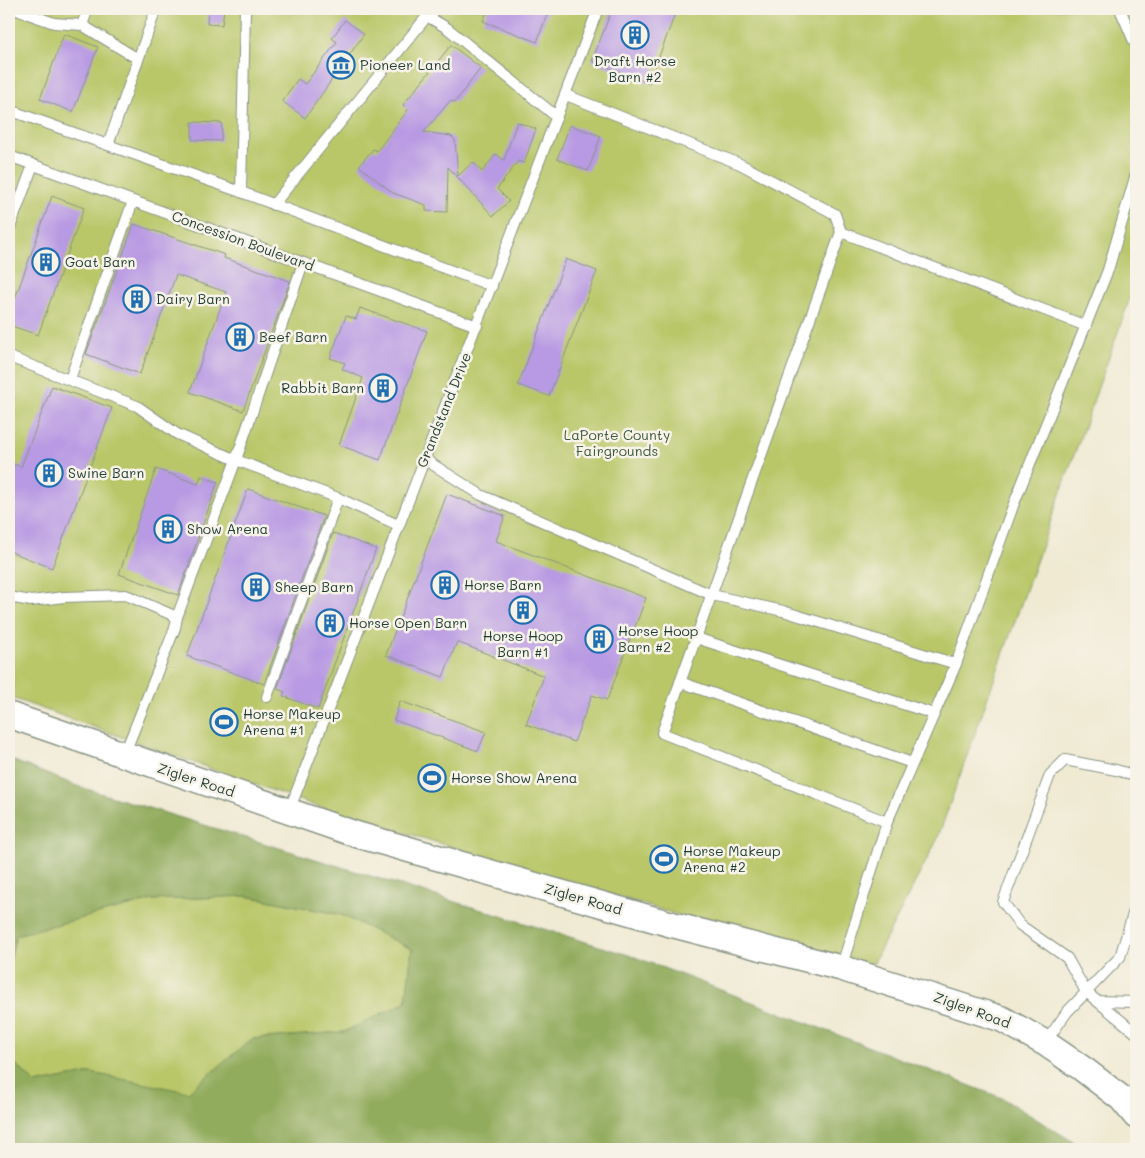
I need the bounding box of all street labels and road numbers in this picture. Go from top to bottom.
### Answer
street label: Concession Boulevard [169,206,317,275]
street label: Grandstand Drive [412,349,475,470]
street label: Zigler Road [155,758,237,801]
street label: Zigler Road [542,878,625,919]
street label: Zigler Road [931,987,1013,1032]

